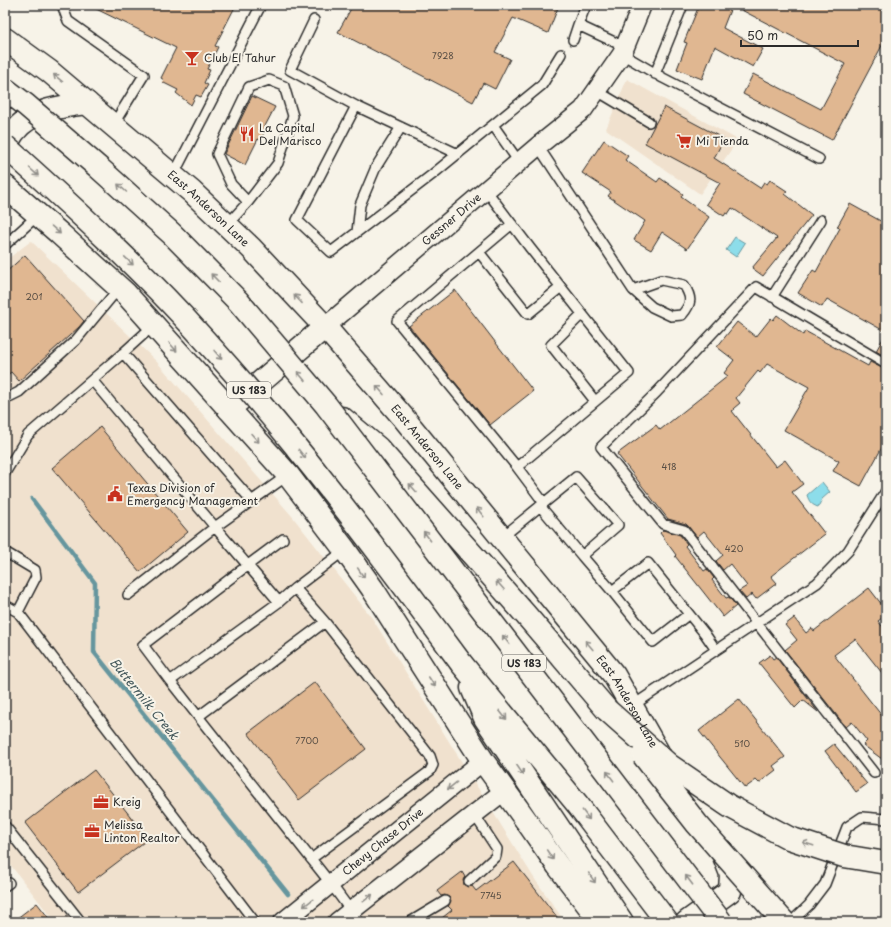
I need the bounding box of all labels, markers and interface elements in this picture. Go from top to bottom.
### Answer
scale bar [741,22,858,48]
text: 50 m [747,26,778,44]
house number: 7928 [432,48,454,62]
bar icon: Club El Tahur [183,49,201,67]
place label: Club El Tahur [204,49,277,66]
one-way arrow [52,74,63,83]
place label: La Capital Del Marisco [259,119,321,149]
restaurant icon: La Capital Del Marisco [238,125,256,143]
supermarket icon: Mi Tienda [675,132,693,150]
place label: Mi Tienda [696,132,749,149]
street label: East Anderson Lane [164,166,254,250]
one-way arrow [29,167,39,177]
one-way arrow [117,184,127,193]
street label: Gessner Drive [418,189,485,249]
one-way arrow [50,225,61,234]
one-way arrow [124,256,134,266]
one-way arrow [210,273,220,283]
house number: 201 [26,289,42,303]
one-way arrow [293,294,303,304]
one-way arrow [169,342,178,352]
one-way arrow [214,350,223,360]
one-way arrow [297,370,306,381]
road number: US 183 [227,382,271,398]
one-way arrow [375,385,384,395]
street label: East Anderson Lane [387,400,468,493]
one-way arrow [250,433,259,443]
one-way arrow [298,449,306,460]
house number: 418 [661,459,677,473]
place label: Texas Division of Emergency Management [127,479,259,509]
one-way arrow [409,483,418,493]
public building icon: Texas Division of Emergency Management [106,485,124,503]
one-way arrow [476,507,484,518]
one-way arrow [422,531,431,542]
house number: 420 [725,541,744,555]
one-way arrow [357,567,365,578]
one-way arrow [495,580,504,590]
one-way arrow [501,634,510,645]
one-way arrow [585,640,594,650]
street label: East Anderson Lane [593,651,663,751]
water label: Buttermilk Creek [106,654,184,744]
road number: US 183 [502,655,546,671]
one-way arrow [428,676,436,688]
one-way arrow [499,709,508,720]
house number: 7700 [295,733,319,747]
house number: 510 [734,736,751,750]
one-way arrow [516,765,524,776]
one-way arrow [606,771,614,782]
one-way arrow [447,781,458,790]
office icon: Kreig [92,793,110,811]
place label: Kreig [113,793,141,810]
street label: Chevy Chase Drive [338,803,427,879]
one-way arrow [582,810,590,821]
place label: Melissa Linton Realtor [104,816,180,846]
office icon: Melissa Linton Realtor [83,822,101,840]
one-way arrow [802,839,814,847]
one-way arrow [546,850,554,861]
one-way arrow [588,873,596,884]
one-way arrow [684,874,693,885]
house number: 7745 [480,888,502,902]
one-way arrow [363,894,374,903]
one-way arrow [302,899,313,907]

